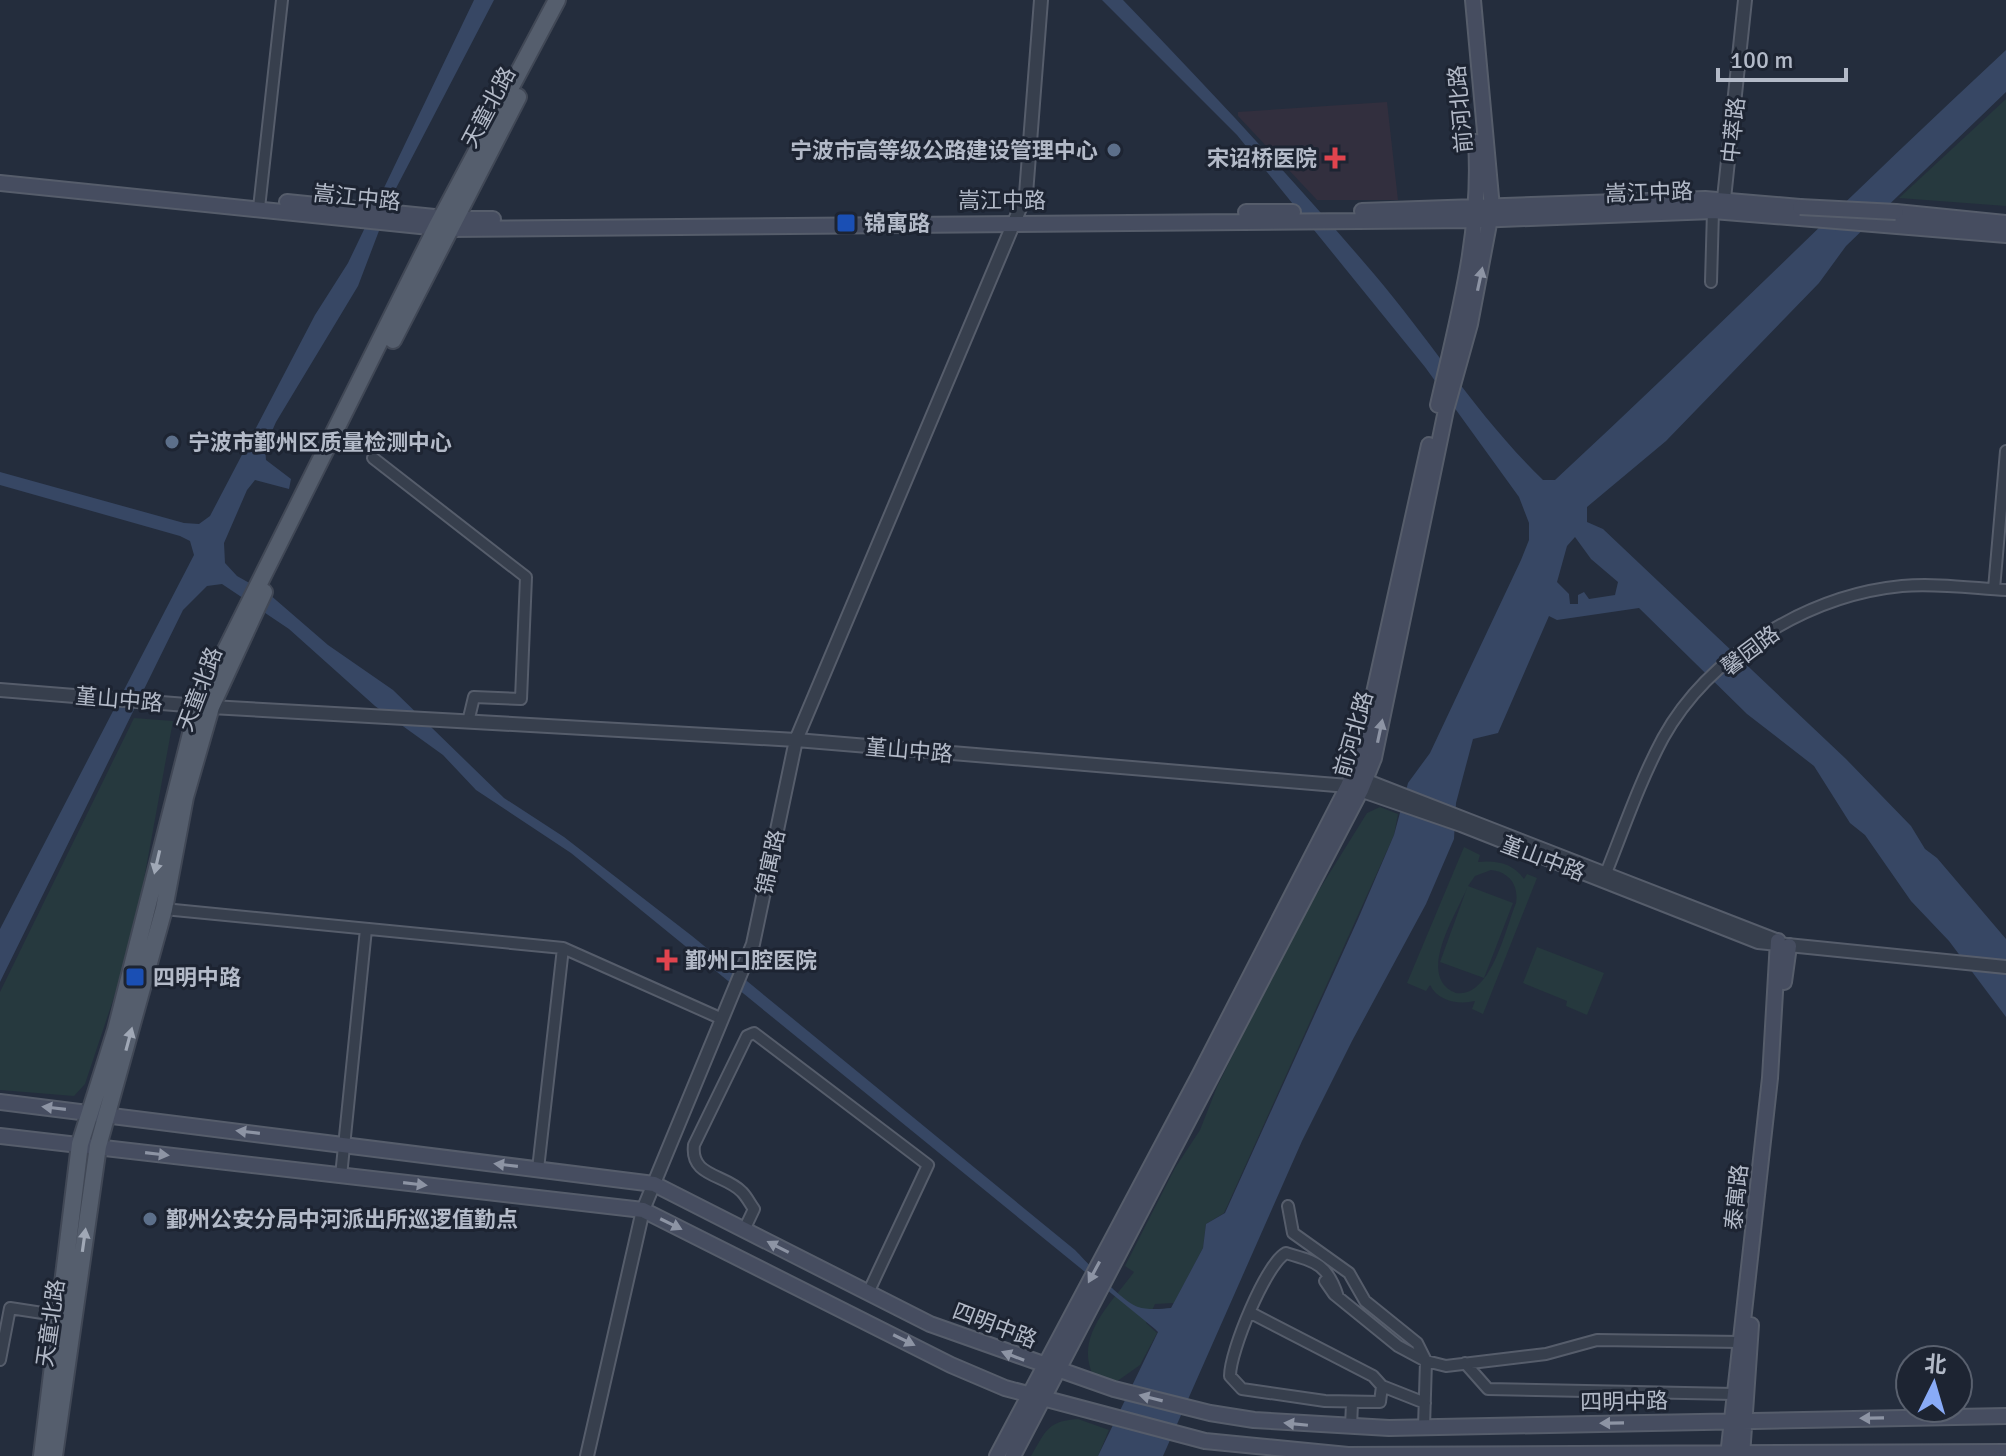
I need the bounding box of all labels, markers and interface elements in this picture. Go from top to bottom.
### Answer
scale bar [1718,32,1846,82]
text: 100 m [1730,45,1793,75]
street label: 天童北路 [456,62,521,152]
street label: 前河北路 [1443,64,1478,154]
street label: 中萃路 [1717,96,1750,164]
place label: 宁波市高等级公路建设管理中心 [790,137,1098,164]
marker: 宁波市高等级公路建设管理中心 [1105,141,1123,159]
place label: 宋诏桥医院 [1207,145,1317,172]
marker: 宋诏桥医院 [1324,147,1346,169]
street label: 嵩江中路 [1605,177,1693,208]
street label: 嵩江中路 [312,179,402,216]
street label: 嵩江中路 [958,187,1046,214]
place label: 锦寓路 [864,210,930,237]
marker: 锦寓路 [835,212,857,234]
one-way arrow [1474,267,1487,292]
place label: 宁波市鄞州区质量检测中心 [188,429,452,456]
marker: 宁波市鄞州区质量检测中心 [163,433,181,451]
street label: 馨园路 [1716,620,1785,681]
street label: 天童北路 [171,643,228,735]
street label: 堇山中路 [74,682,164,717]
street label: 前河北路 [1328,688,1379,780]
one-way arrow [1374,718,1387,743]
street label: 堇山中路 [864,733,954,768]
street label: 锦寓路 [750,827,791,897]
street label: 堇山中路 [1497,830,1589,887]
one-way arrow [150,850,163,875]
place label: 鄞州口腔医院 [685,947,817,974]
marker: 鄞州口腔医院 [656,949,678,971]
place label: 四明中路 [153,964,241,991]
marker: 四明中路 [124,966,146,988]
one-way arrow [123,1027,136,1051]
one-way arrow [41,1101,66,1114]
one-way arrow [235,1125,260,1138]
one-way arrow [145,1148,170,1161]
one-way arrow [493,1158,518,1171]
street label: 泰寓路 [1720,1163,1753,1231]
one-way arrow [403,1178,428,1191]
place label: 鄞州公安分局中河派出所巡逻值勤点 [166,1206,518,1233]
marker: 鄞州公安分局中河派出所巡逻值勤点 [141,1210,159,1228]
one-way arrow [659,1217,682,1231]
one-way arrow [78,1227,91,1252]
one-way arrow [766,1240,789,1253]
one-way arrow [1087,1261,1101,1283]
street label: 天童北路 [31,1278,70,1369]
street label: 四明中路 [949,1297,1041,1354]
one-way arrow [892,1333,915,1347]
north arrow [1894,1344,1974,1424]
one-way arrow [1001,1349,1025,1362]
text: 北 [1924,1350,1948,1379]
street label: 四明中路 [1580,1387,1668,1416]
one-way arrow [1138,1392,1163,1404]
one-way arrow [1859,1412,1884,1424]
one-way arrow [1599,1417,1624,1429]
one-way arrow [1283,1418,1308,1431]

